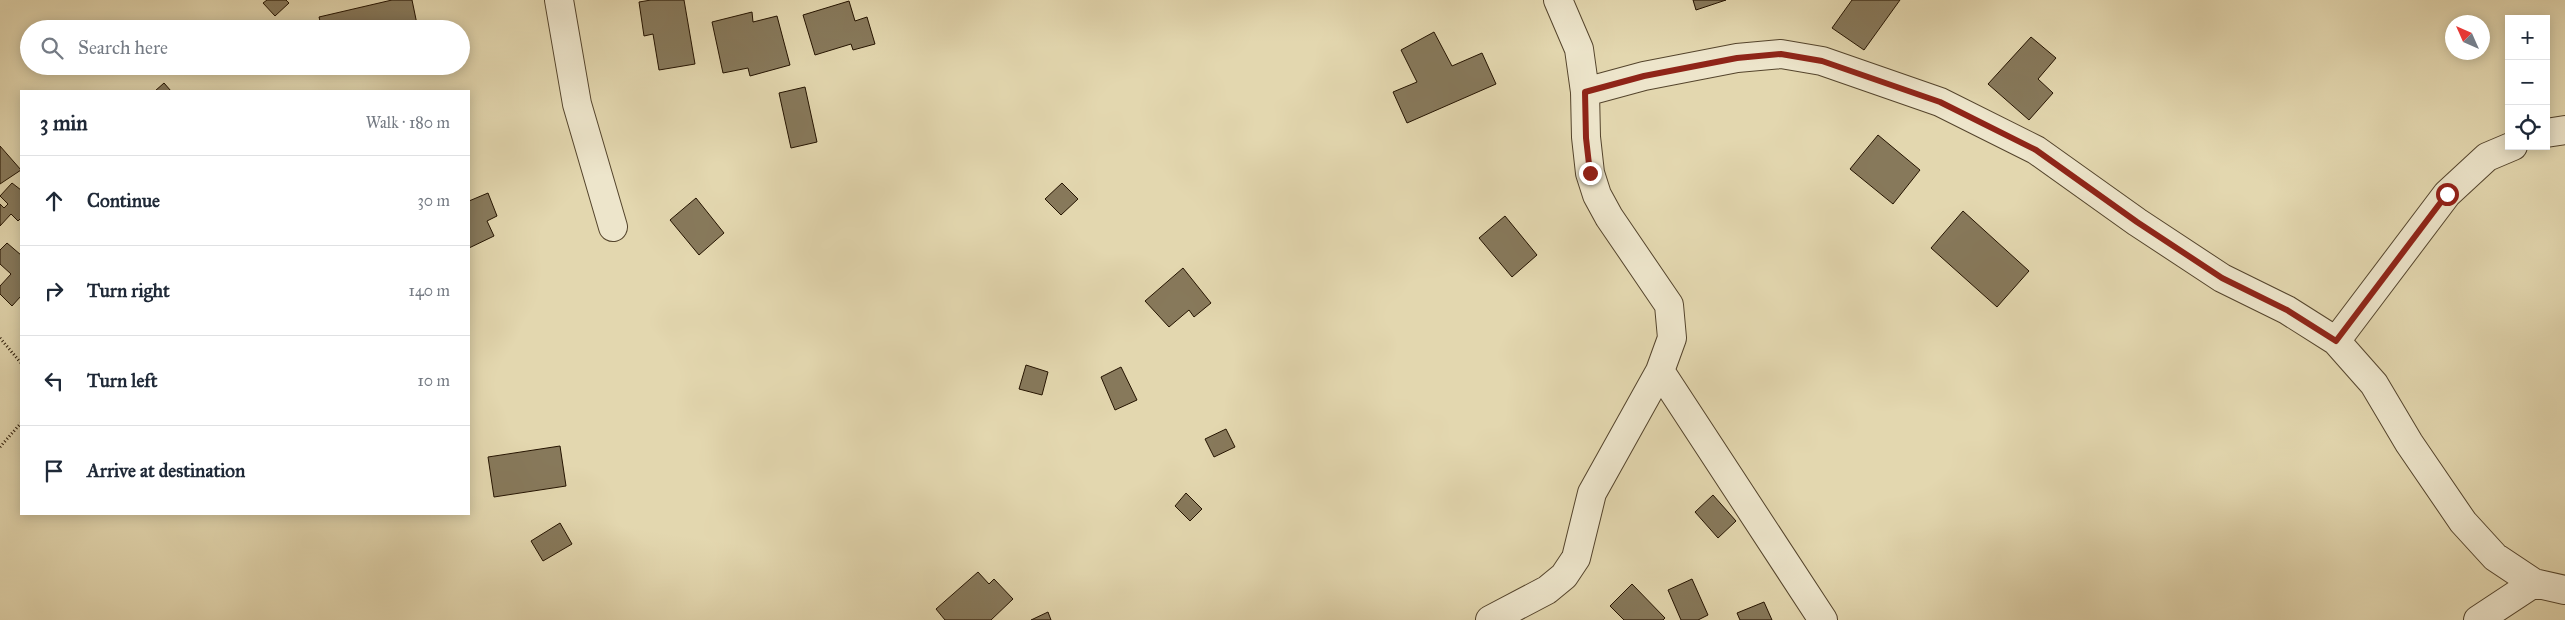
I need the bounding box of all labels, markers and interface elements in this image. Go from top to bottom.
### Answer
north arrow [2445,15,2490,60]
map controls [2505,15,2550,150]
button: + [2505,15,2550,60]
search box [20,20,470,75]
icon: search [38,34,66,62]
text: Search here [78,36,168,59]
button: − [2505,60,2550,105]
button: locate [2505,105,2550,150]
text: 3 min [40,110,88,136]
text: Walk · 180 m [366,113,450,132]
route end [1579,162,1602,185]
route start [2436,183,2459,206]
icon: ahead [40,187,68,215]
text: Continue [87,189,160,212]
text: 30 m [417,191,450,210]
icon: right [40,277,68,305]
text: Turn right [87,279,170,302]
text: 140 m [409,281,450,300]
icon: left [40,367,68,395]
text: Turn left [87,369,157,392]
text: 10 m [418,371,450,390]
icon: arrive [40,457,68,485]
text: Arrive at destination [87,459,245,482]

